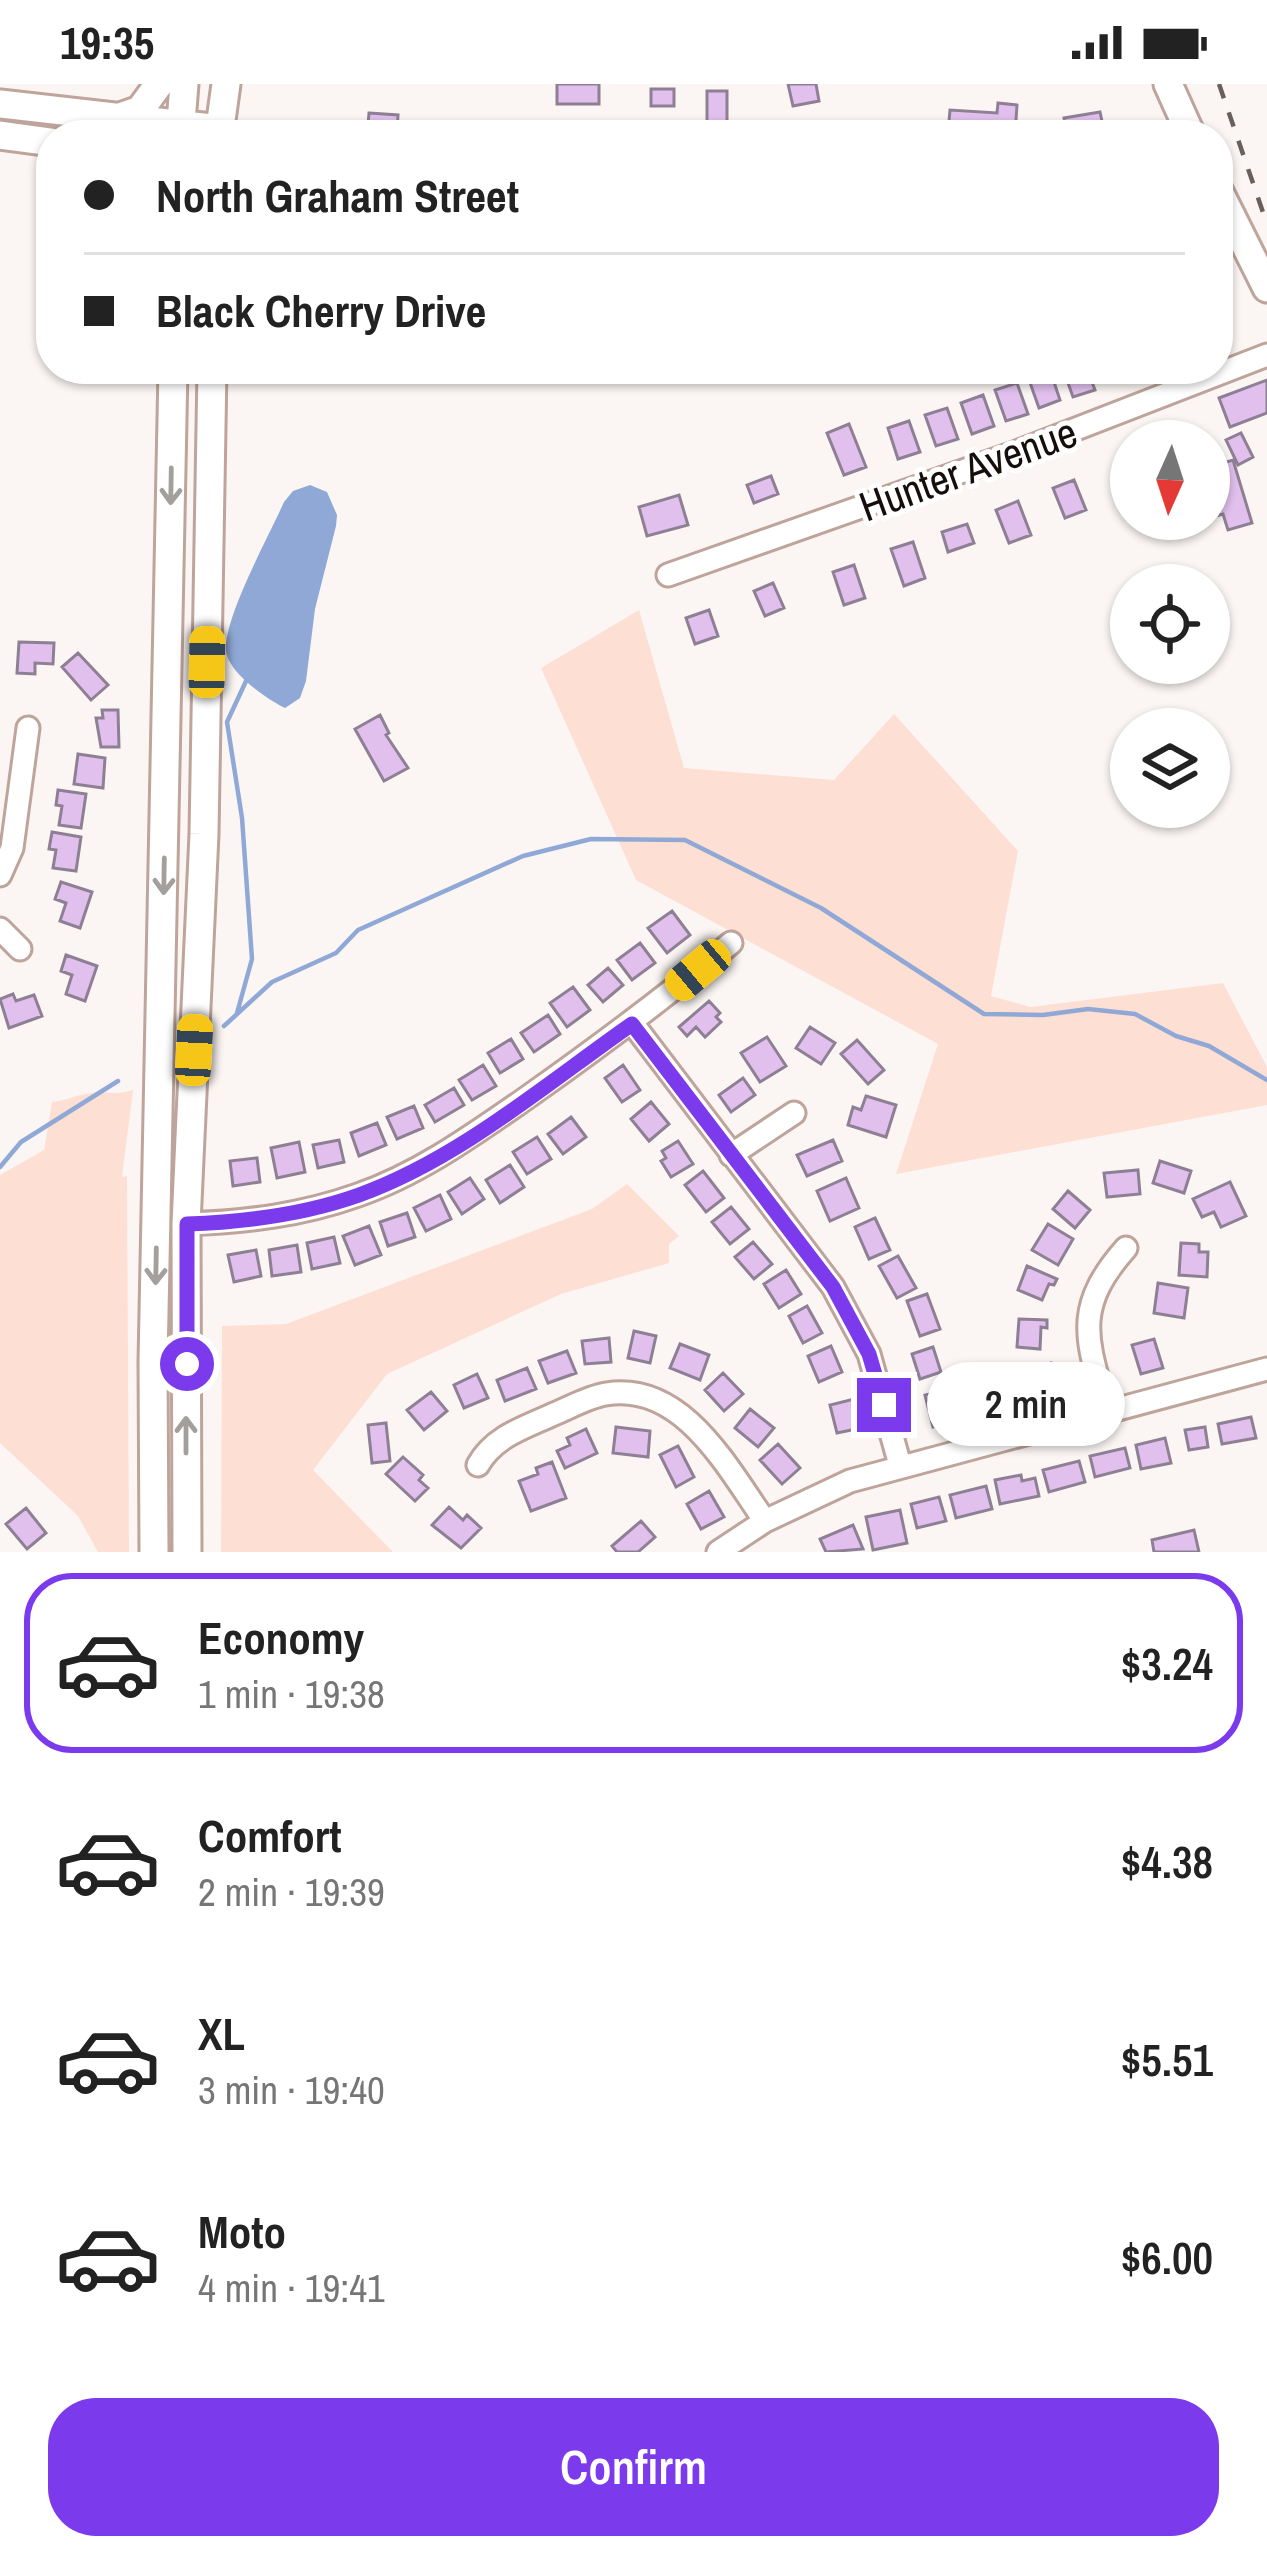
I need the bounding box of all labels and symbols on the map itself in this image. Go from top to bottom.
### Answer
street label: Hunter Avenue [852,404,1084,534]
north arrow [1110,420,1230,540]
one-way arrow [159,466,182,505]
car [188,626,226,698]
one-way arrow [153,856,176,895]
car [659,933,737,1007]
car [174,1013,214,1087]
one-way arrow [144,1246,167,1285]
route start [160,1337,214,1391]
callout: 2 min [926,1363,1124,1447]
route end [857,1378,911,1432]
one-way arrow [175,1416,198,1455]

